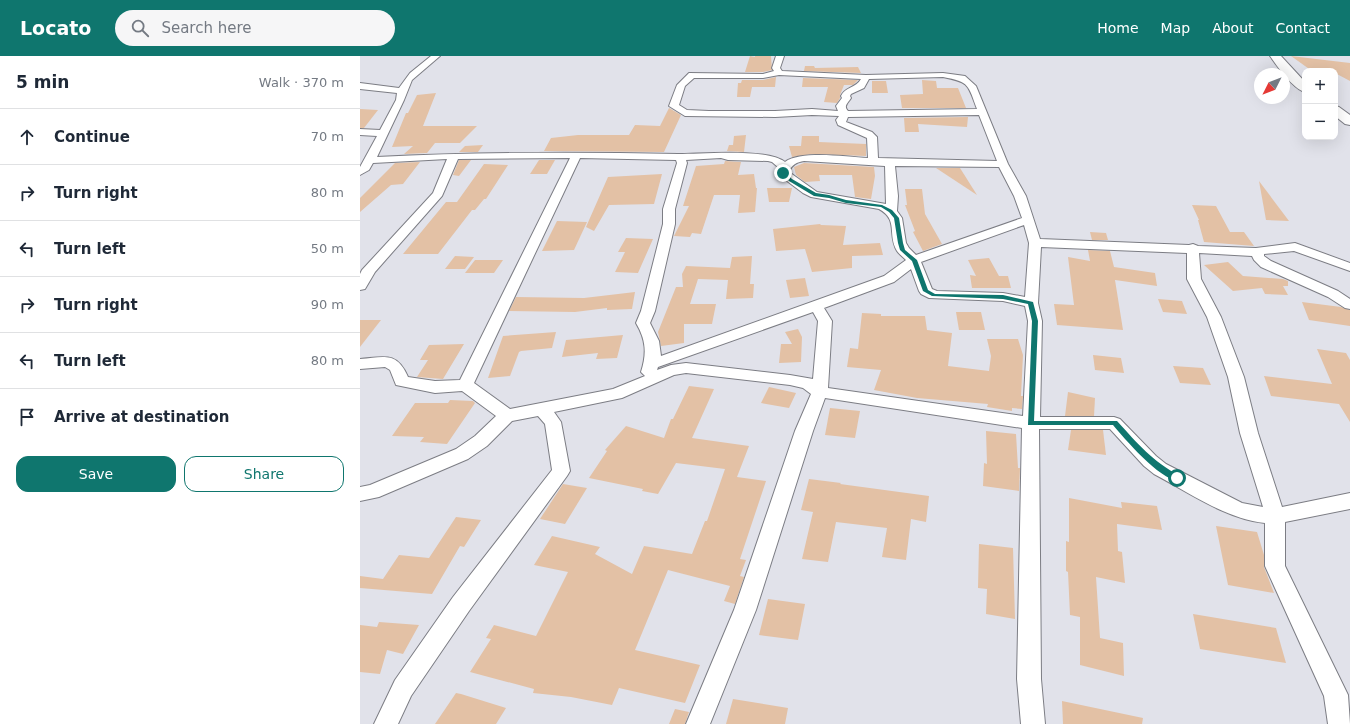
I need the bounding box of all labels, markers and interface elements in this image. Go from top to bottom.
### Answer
search box [115,10,395,46]
text: Locato [20,17,91,39]
icon: search [129,17,151,39]
text: Search here [161,19,252,37]
text: Home [1097,20,1139,36]
text: Map [1161,20,1190,36]
text: About [1212,20,1254,36]
text: Contact [1276,20,1330,36]
north arrow [1254,68,1290,104]
map controls [1302,68,1338,140]
button: + [1302,68,1338,104]
text: 5 min [16,72,69,92]
text: Walk · 370 m [259,75,344,90]
button: − [1302,104,1338,140]
icon: ahead [16,126,38,148]
text: Continue [54,128,130,146]
text: 70 m [311,129,344,144]
route end [774,164,792,182]
icon: right [16,182,38,204]
text: Turn right [54,184,138,202]
text: 80 m [311,185,344,200]
icon: left [16,238,38,260]
text: Turn left [54,240,126,258]
text: 50 m [311,241,344,256]
icon: right [16,294,38,316]
text: Turn right [54,296,138,314]
text: 90 m [311,297,344,312]
icon: left [16,350,38,372]
text: Turn left [54,352,126,370]
text: 80 m [311,353,344,368]
icon: arrive [16,406,38,428]
text: Arrive at destination [54,408,229,426]
button: Save [16,456,176,492]
button: Share [184,456,344,492]
route start [1168,469,1186,487]

